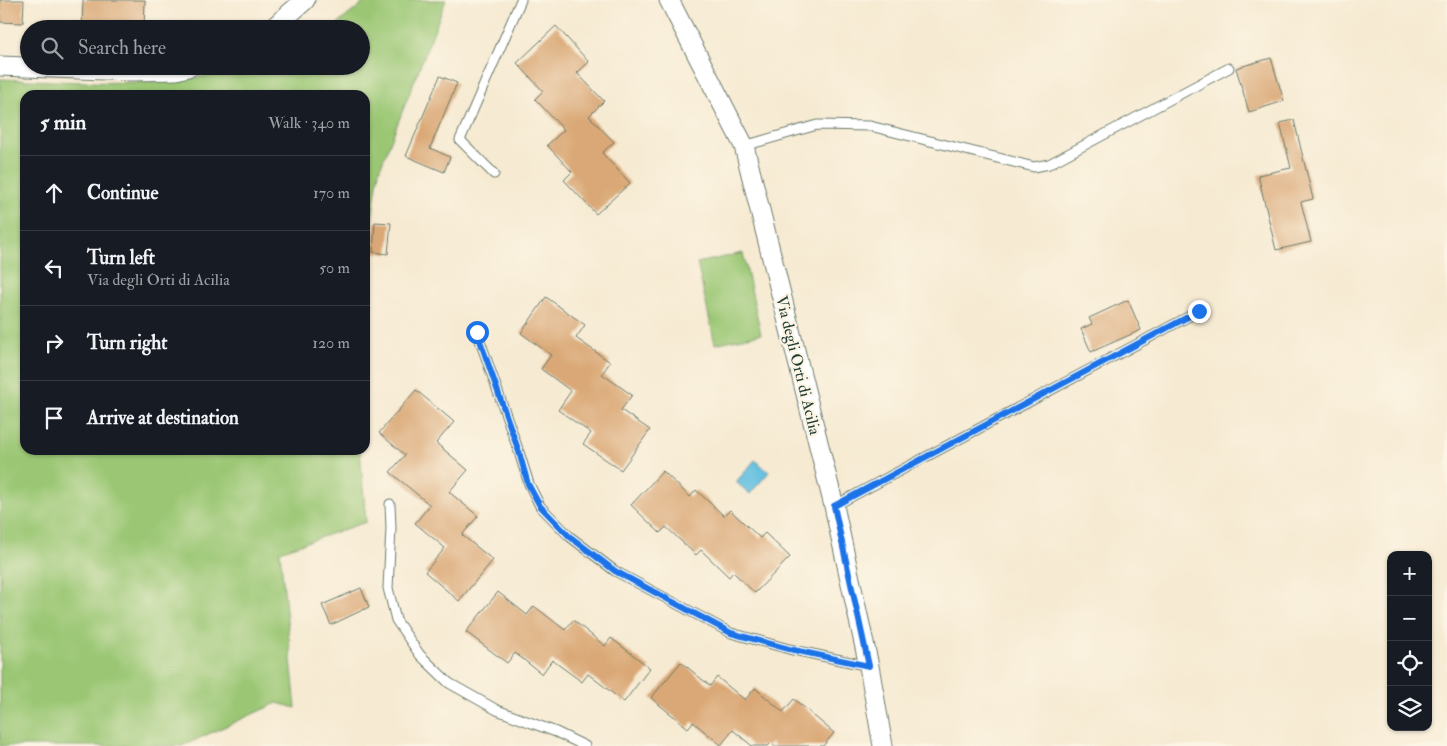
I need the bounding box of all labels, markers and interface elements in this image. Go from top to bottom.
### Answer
search box [20,20,370,75]
icon: search [38,34,66,62]
text: Search here [78,36,166,60]
text: 5 min [40,109,86,136]
text: Walk · 340 m [268,113,350,133]
icon: ahead [40,179,68,207]
text: Continue [87,181,158,205]
text: 170 m [313,183,350,203]
text: Turn left [87,246,155,270]
icon: left [40,254,68,282]
text: 50 m [319,258,350,278]
text: Via degli Orti di Acilia [87,270,230,290]
street label: Via degli Orti di Acilia [771,294,825,437]
route end [1188,300,1211,323]
route start [466,321,489,344]
icon: right [40,329,68,357]
text: Turn right [87,331,167,355]
text: 120 m [312,333,350,353]
icon: arrive [40,404,68,432]
text: Arrive at destination [87,406,239,430]
map controls [1387,551,1432,731]
button: + [1387,551,1432,596]
button: − [1387,596,1432,641]
button: locate [1387,641,1432,686]
button: layers [1387,686,1432,731]

